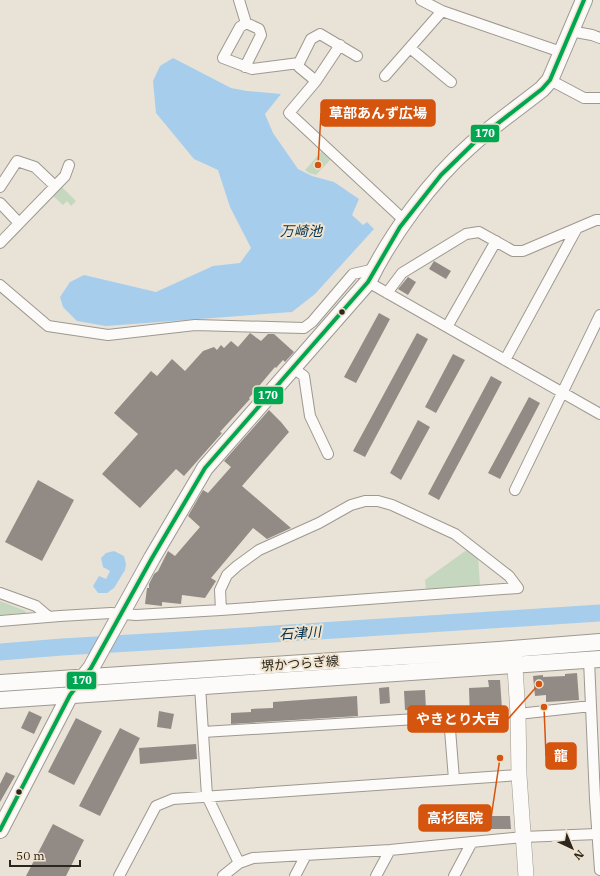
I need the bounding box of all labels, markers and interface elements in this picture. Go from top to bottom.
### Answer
callout: 草部あんず広場 [321,100,435,126]
text: 草部あんず広場 [329,104,427,122]
line badge: 170 [470,124,500,143]
text: 170 [475,126,495,140]
water label: 万崎池 [280,222,324,240]
unlabelled marker [337,307,347,317]
line badge: 170 [253,386,284,405]
text: 170 [258,388,278,402]
water label: 石津川 [278,622,324,643]
street label: 堺かつらぎ線 [261,652,340,675]
line badge: 170 [66,671,97,690]
text: 170 [72,673,92,687]
callout: やきとり大吉 [408,706,508,732]
text: やきとり大吉 [416,710,500,728]
callout: 龍 [546,743,576,769]
text: 龍 [554,747,568,765]
unlabelled marker [14,787,24,797]
callout: 高杉医院 [419,805,491,831]
text: 高杉医院 [427,809,483,827]
north arrow [552,828,592,868]
scale bar [10,842,80,868]
text: N [571,847,587,863]
text: 50 m [16,848,45,863]

